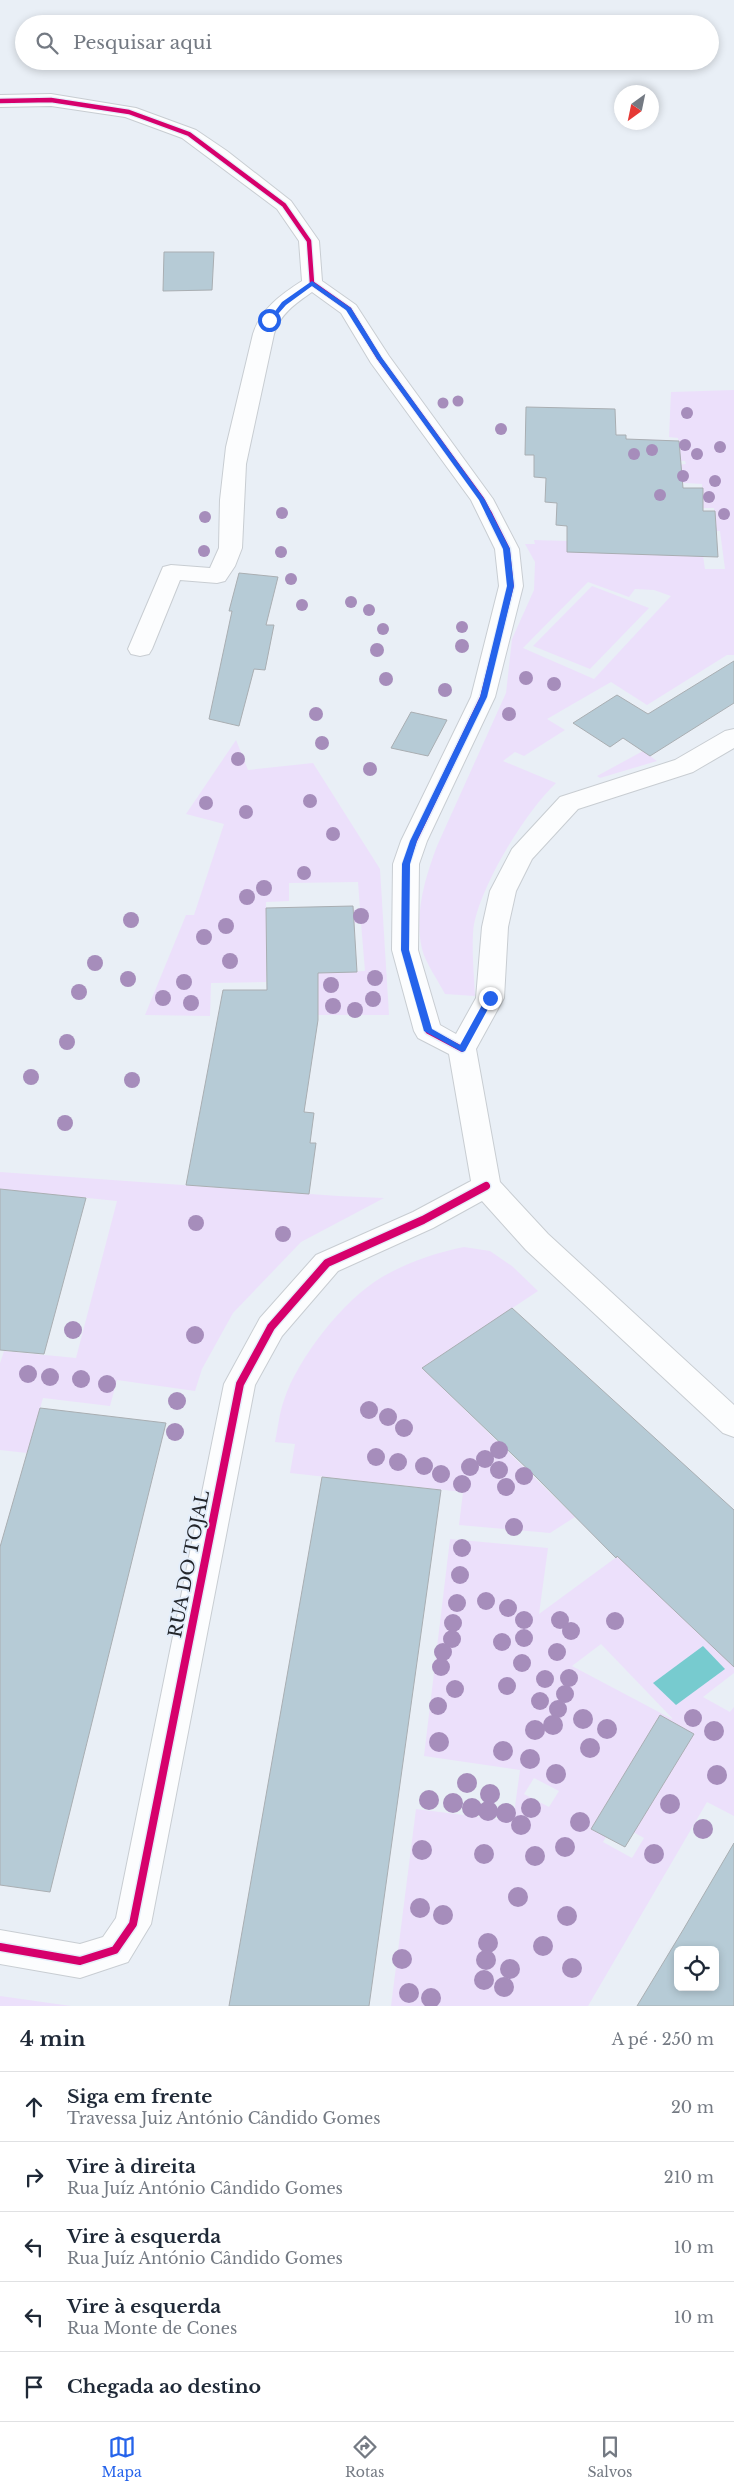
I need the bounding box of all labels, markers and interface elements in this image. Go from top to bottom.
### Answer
search box [15,15,719,70]
icon: search [33,29,61,57]
text: Pesquisar aqui [73,31,212,54]
north arrow [614,85,659,130]
route start [258,309,281,332]
route end [479,987,502,1010]
street label: RUA DO TOJAL [164,1489,214,1639]
map controls [674,1946,719,1991]
button: locate [674,1946,719,1991]
text: 4 min [20,2026,86,2052]
text: A pé · 250 m [612,2029,714,2049]
text: Siga em frente [67,2085,212,2108]
icon: ahead [20,2093,48,2121]
text: 20 m [671,2097,714,2117]
text: Travessa Juiz António Cândido Gomes [67,2108,381,2128]
text: Vire à direita [67,2155,196,2178]
icon: right [20,2163,48,2191]
text: 210 m [664,2167,714,2187]
text: Rua Juíz António Cândido Gomes [67,2178,343,2198]
text: Vire à esquerda [67,2225,221,2248]
icon: left [20,2233,48,2261]
text: 10 m [674,2237,714,2257]
text: Rua Juíz António Cândido Gomes [67,2248,343,2268]
text: Vire à esquerda [67,2295,221,2318]
icon: left [20,2303,48,2331]
text: 10 m [674,2307,714,2327]
text: Rua Monte de Cones [67,2318,237,2338]
icon: arrive [20,2373,48,2401]
text: Chegada ao destino [67,2375,261,2398]
tab: Mapa [102,2433,142,2481]
tab: Rotas [345,2433,384,2481]
tab: Salvos [587,2433,632,2481]

